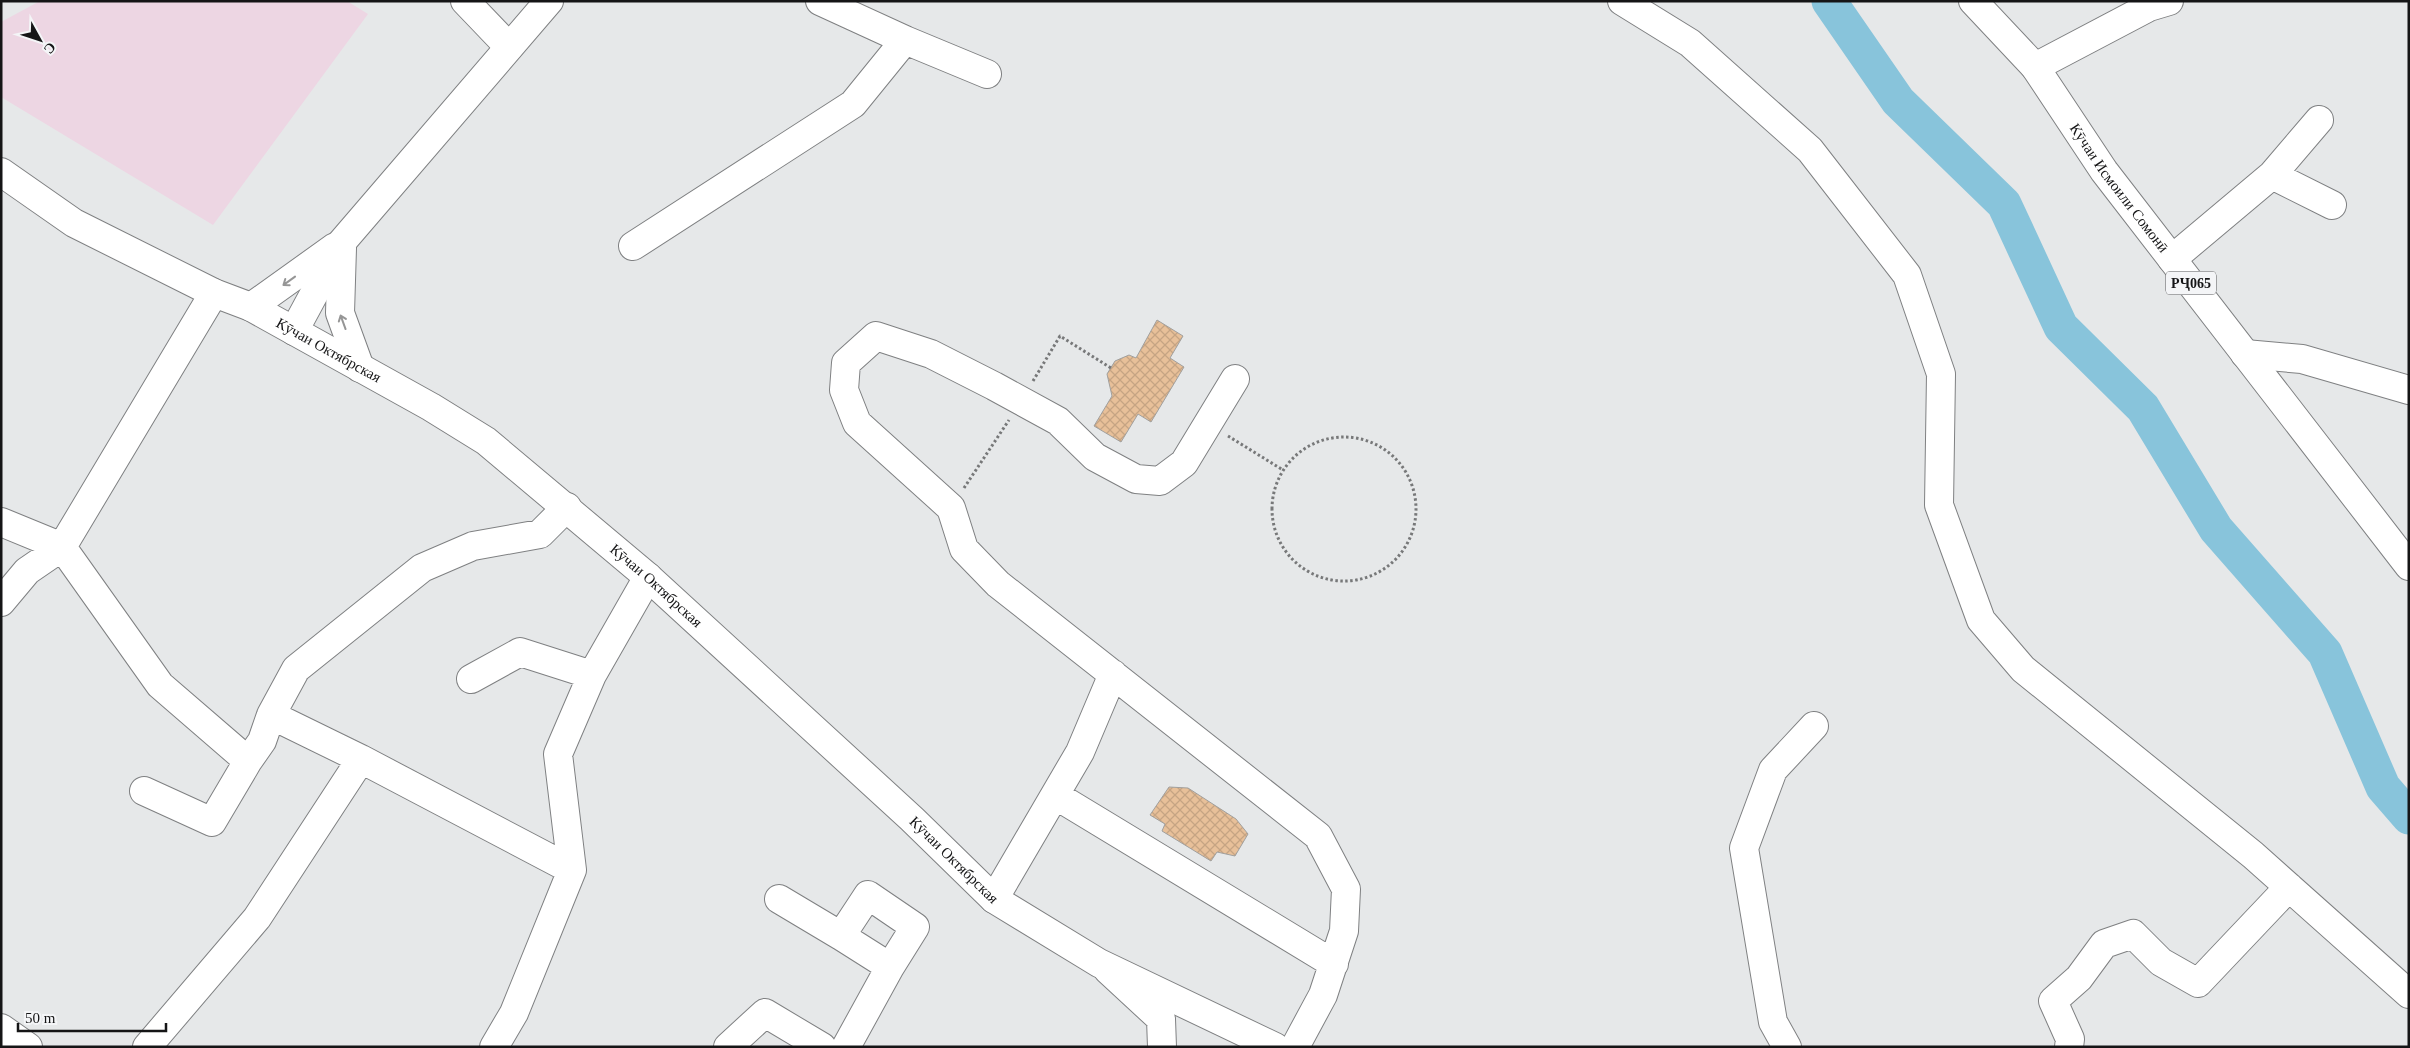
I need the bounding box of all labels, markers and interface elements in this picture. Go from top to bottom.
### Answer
north arrow [15,15,65,65]
text: С [41,39,59,57]
street label: Кӯчаи Исмоили Сомонӣ [2067,121,2172,255]
road number: РҶ065 [2166,272,2216,294]
one-way arrow [282,276,296,286]
street label: Кӯчаи Октябрская [274,315,384,386]
one-way arrow [338,315,347,330]
street label: Кӯчаи Октябрская [607,541,705,631]
street label: Кӯчаи Октябрская [906,813,1002,907]
scale bar [18,1000,165,1032]
text: 50 m [25,1010,56,1026]

